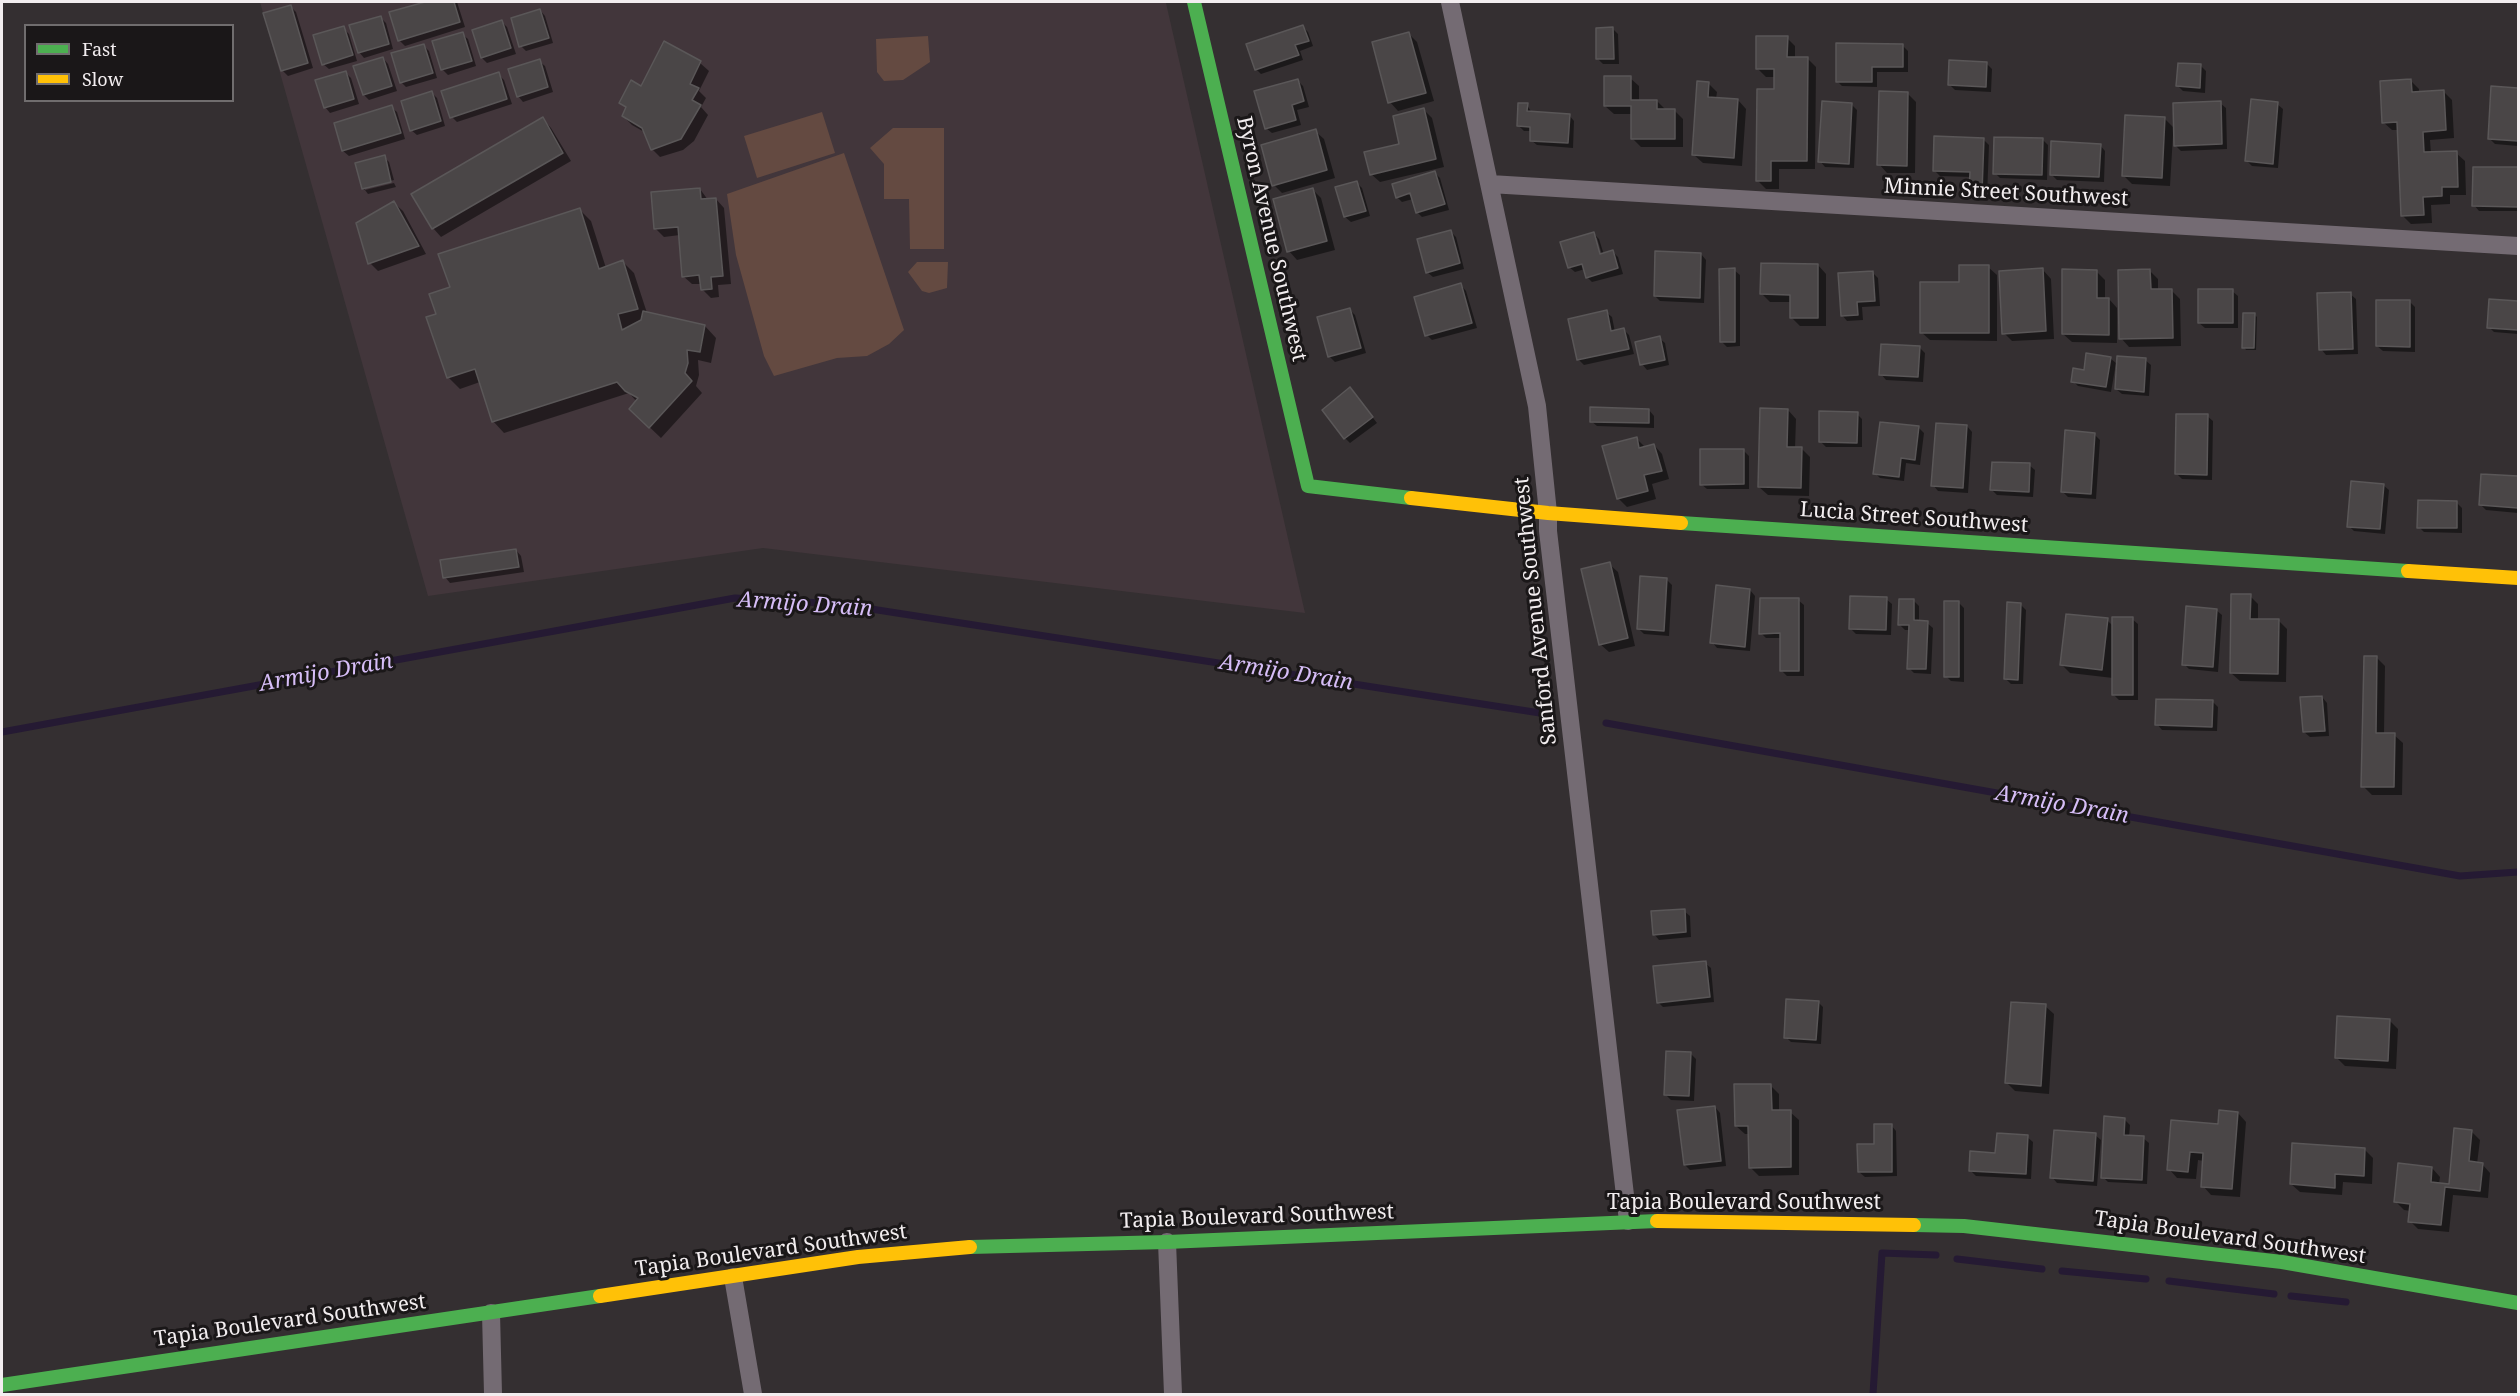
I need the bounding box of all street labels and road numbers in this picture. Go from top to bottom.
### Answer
street label: Byron Avenue Southwest [1231,114,1311,364]
street label: Minnie Street Southwest [1883,174,2129,212]
street label: Sanford Avenue Southwest [1509,476,1563,746]
street label: Lucia Street Southwest [1799,497,2029,539]
street label: Tapia Boulevard Southwest [1607,1190,1881,1216]
street label: Tapia Boulevard Southwest [1120,1200,1394,1234]
street label: Tapia Boulevard Southwest [2093,1206,2367,1270]
street label: Tapia Boulevard Southwest [634,1219,908,1283]
street label: Tapia Boulevard Southwest [153,1289,427,1353]

